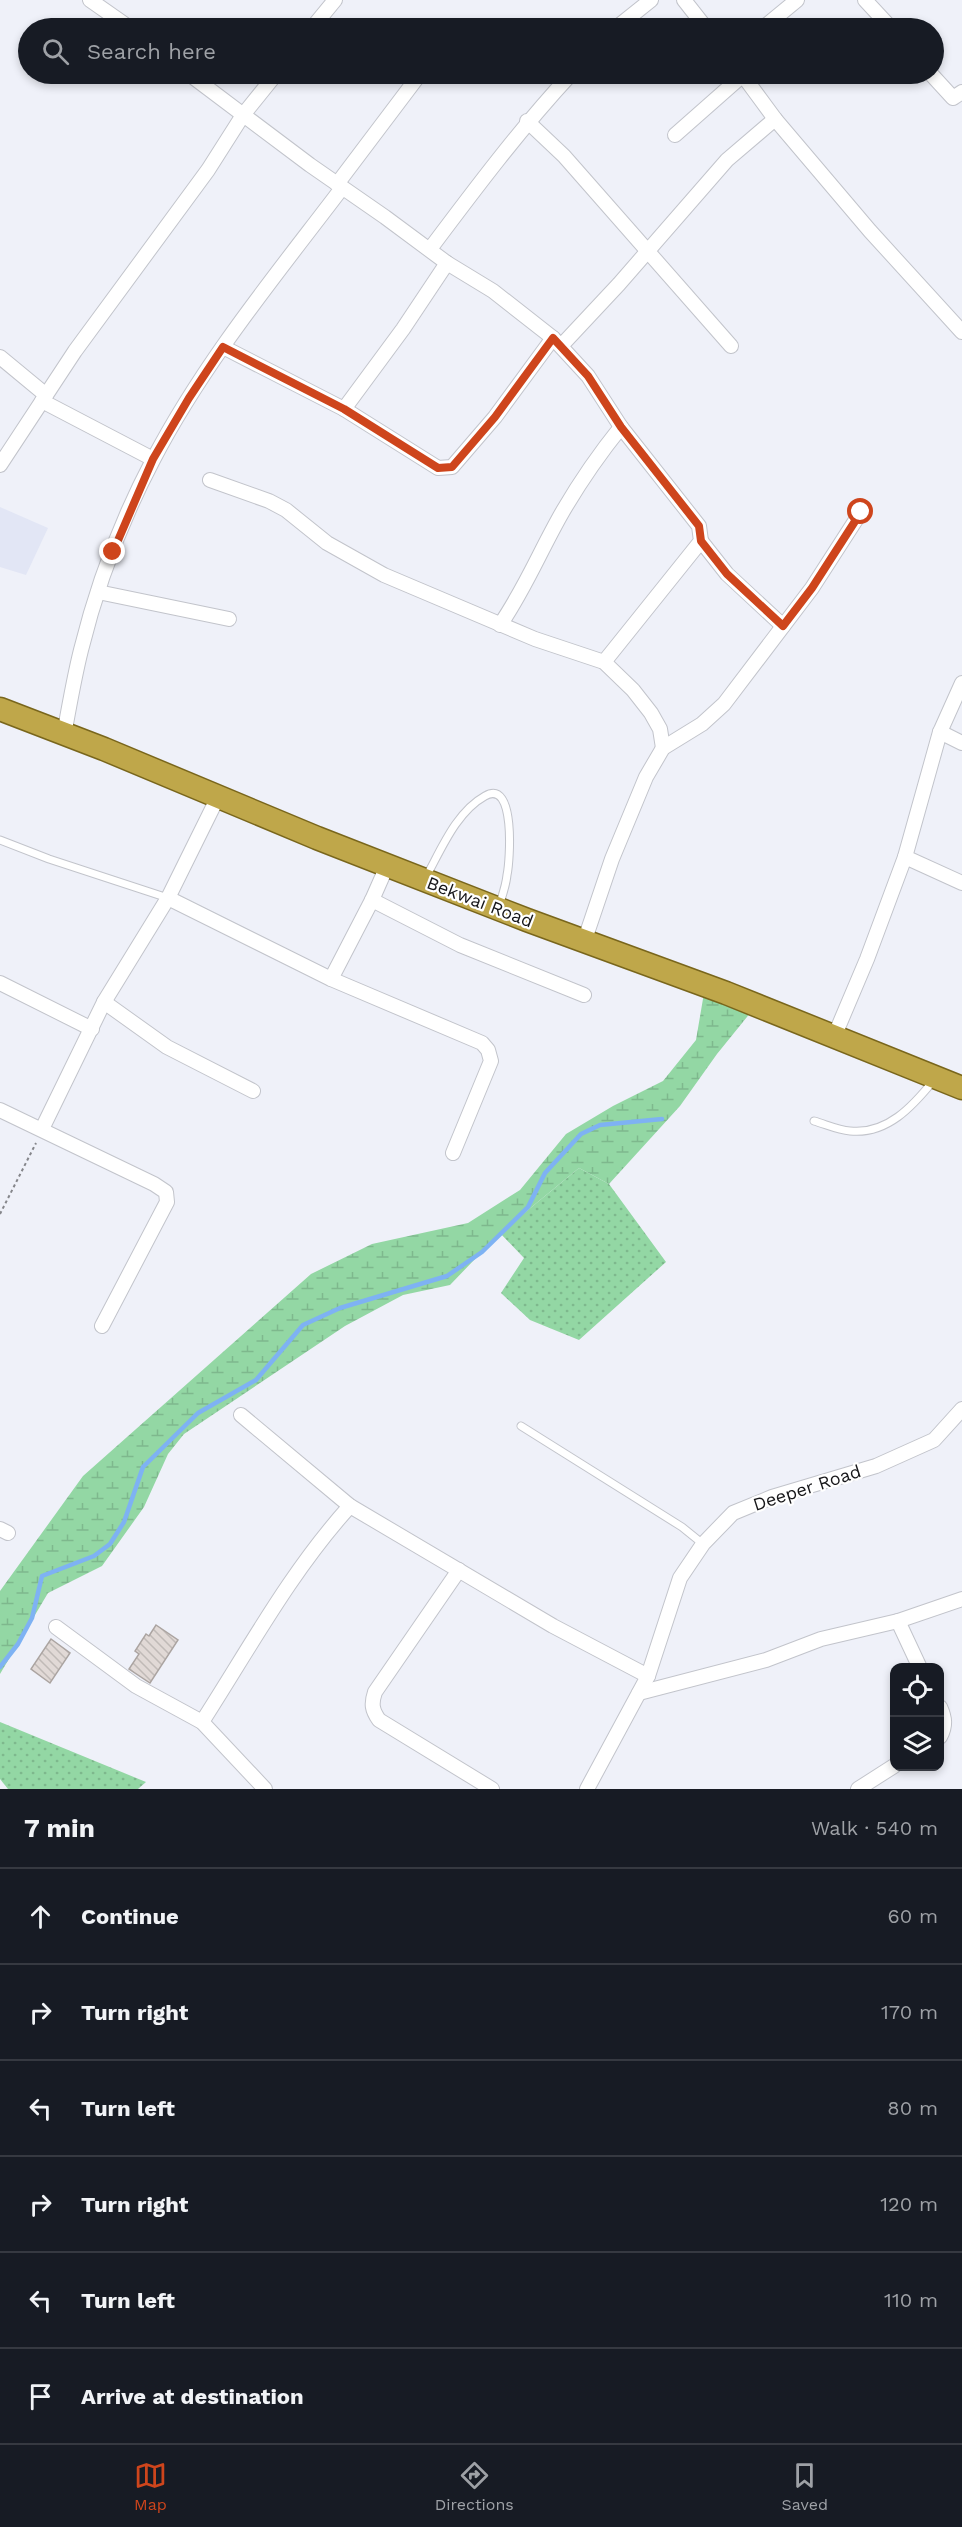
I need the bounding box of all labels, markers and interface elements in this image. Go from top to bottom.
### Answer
search box [18,18,944,84]
icon: search [39,35,72,68]
text: Search here [87,39,216,64]
route start [847,498,873,524]
route end [99,538,125,564]
street label: Bekwai Road [424,872,536,931]
street label: Deeper Road [750,1460,864,1515]
map controls [890,1663,944,1771]
button: locate [890,1663,944,1717]
button: layers [890,1717,944,1771]
text: 7 min [24,1813,95,1843]
text: Walk · 540 m [811,1816,938,1840]
icon: ahead [24,1900,57,1933]
text: Continue [81,1904,179,1929]
text: 60 m [888,1904,938,1928]
icon: right [24,1996,57,2029]
text: Turn right [81,2000,188,2025]
text: 170 m [881,2000,938,2024]
icon: left [24,2092,57,2125]
text: Turn left [81,2096,175,2121]
text: 80 m [887,2096,938,2120]
icon: right [24,2188,57,2221]
text: Turn right [81,2192,188,2217]
text: 120 m [880,2192,938,2216]
icon: left [24,2284,57,2317]
text: Turn left [81,2288,175,2313]
text: 110 m [884,2288,938,2312]
icon: arrive [24,2380,57,2413]
text: Arrive at destination [81,2384,304,2409]
tab: Map [134,2459,167,2514]
tab: Directions [435,2459,514,2514]
tab: Saved [782,2459,828,2514]

